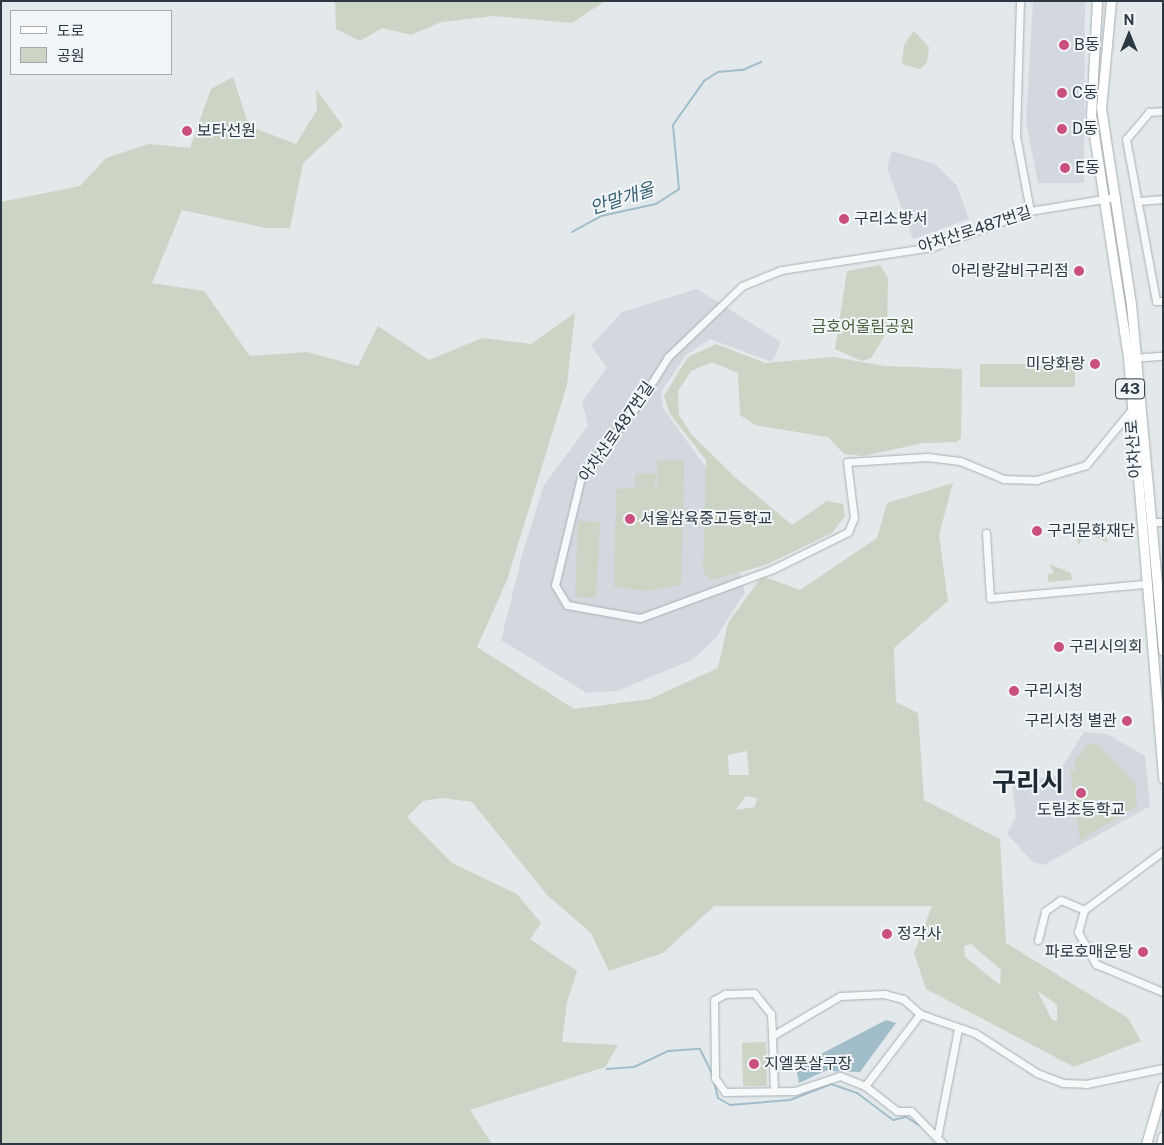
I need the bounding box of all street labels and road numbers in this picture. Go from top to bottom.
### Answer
street label: 아차산로487번길 [916,203,1034,257]
road number: 43 [1115,376,1145,402]
street label: 아차산로487번길 [575,378,659,486]
street label: 아차산로 [1122,419,1146,479]

